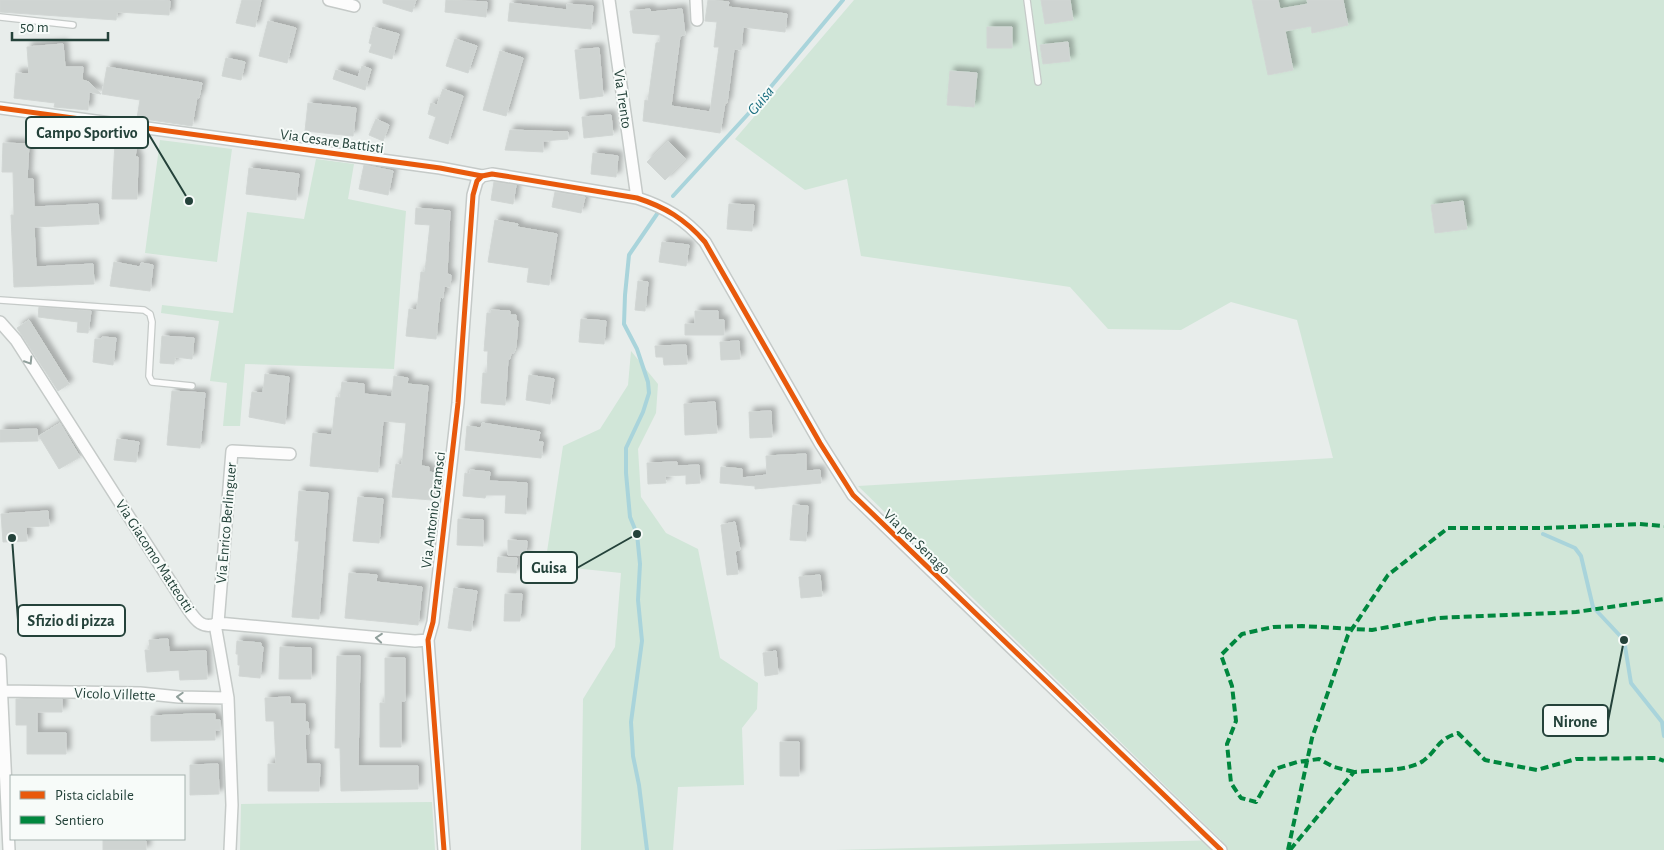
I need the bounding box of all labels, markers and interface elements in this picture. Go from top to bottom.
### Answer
scale bar [12,10,109,42]
text: 50 m [20,20,49,35]
street label: Via Trento [611,69,634,129]
water label: Guisa [744,83,777,118]
callout: Campo Sportivo [26,117,148,148]
text: Campo Sportivo [36,125,138,141]
street label: Via Cesare Battisti [279,127,385,156]
one-way arrow [23,356,33,365]
street label: Via Antonio Gramsci [419,451,448,569]
street label: Via Enrico Berlinguer [214,462,239,584]
street label: Via Giacomo Matteotti [113,497,197,615]
street label: Via per Senago [880,507,953,578]
callout: Guisa [521,552,577,583]
text: Guisa [531,560,567,576]
callout: Sfizio di pizza [18,605,125,636]
text: Sfizio di pizza [27,613,115,629]
one-way arrow [375,633,383,644]
street label: Vicolo Villette [74,686,156,703]
one-way arrow [175,691,183,702]
callout: Nirone [1543,705,1608,736]
text: Nirone [1553,714,1598,730]
legend [10,775,185,840]
text: Pista ciclabile [55,788,134,803]
text: Sentiero [55,813,104,828]

